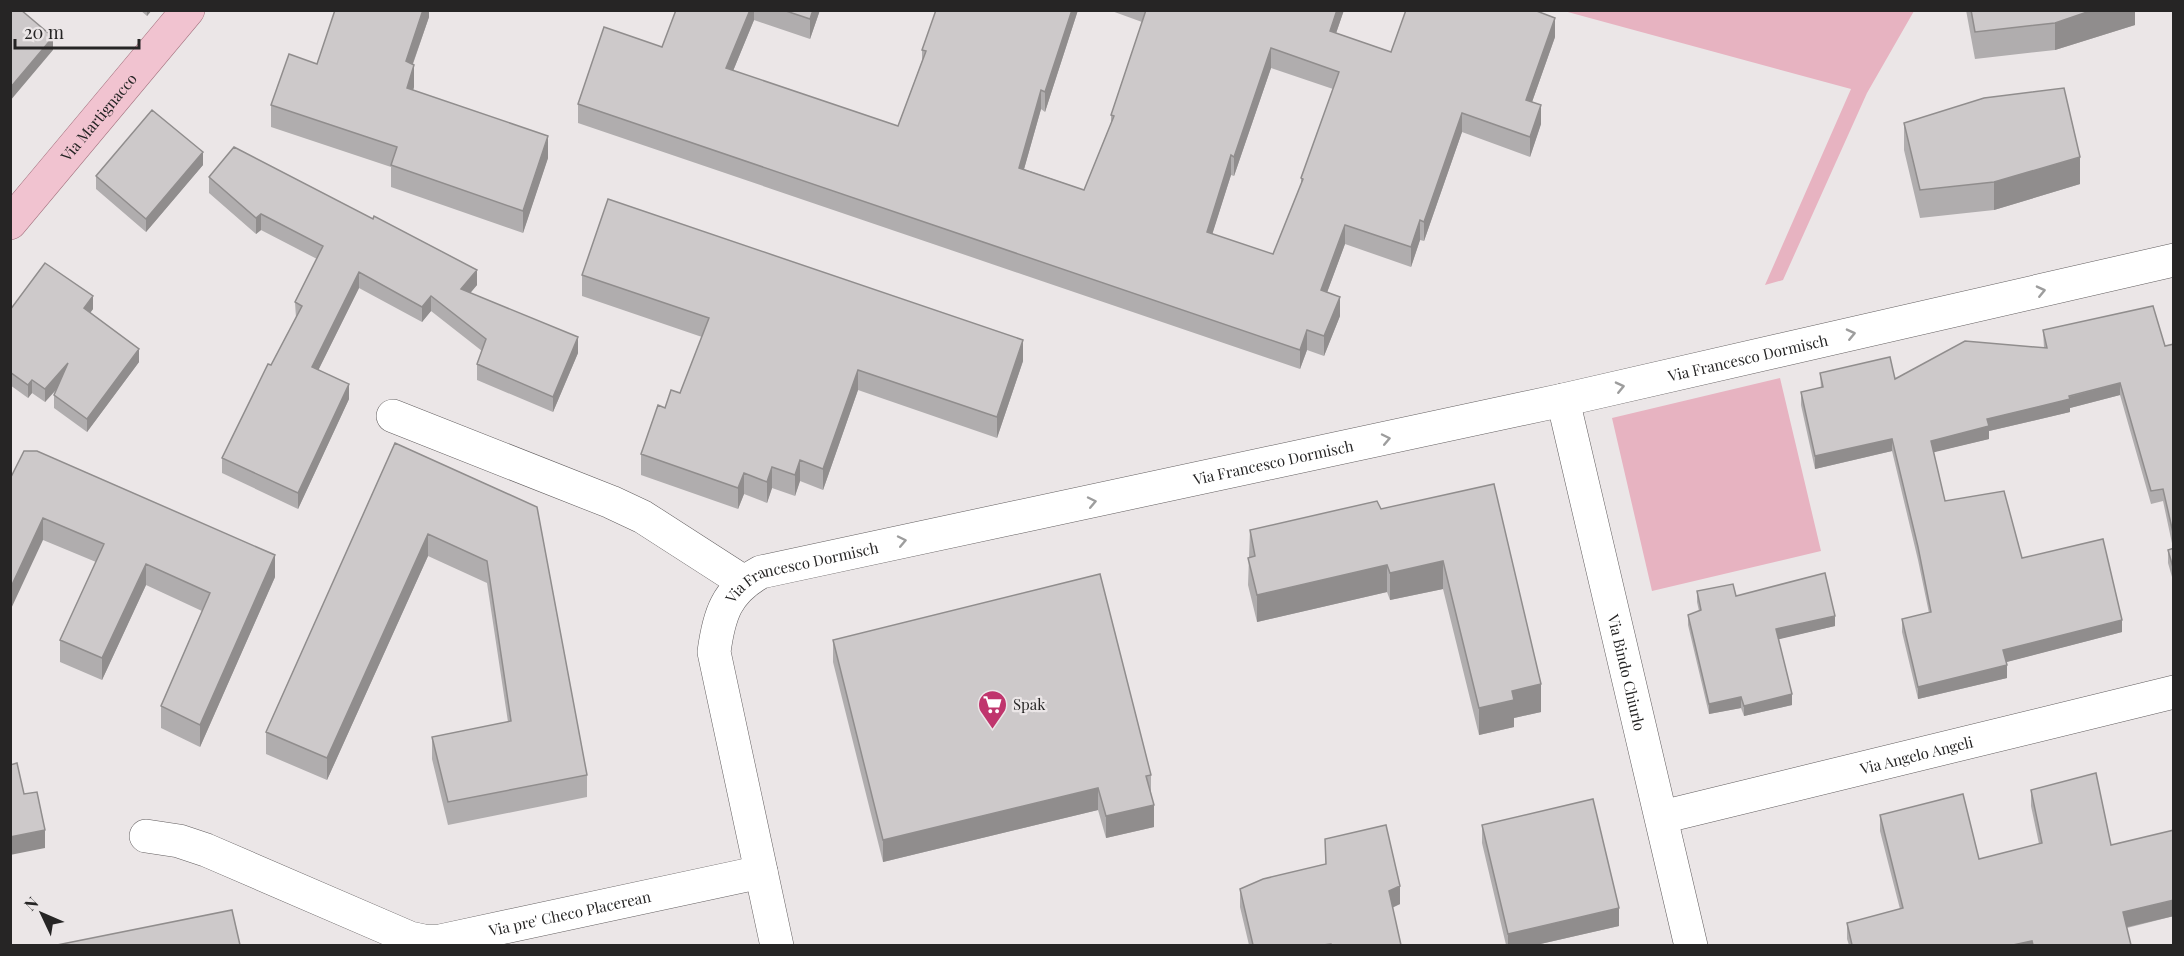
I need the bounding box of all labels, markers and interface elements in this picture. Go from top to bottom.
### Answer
scale bar [15,12,140,50]
text: 20 m [24,20,64,44]
street label: Via Martignacco [55,69,141,166]
one-way arrow [2036,285,2046,298]
one-way arrow [1846,329,1856,342]
street label: Via Francesco Dormisch [1665,330,1830,386]
one-way arrow [1615,381,1625,394]
one-way arrow [1381,433,1391,446]
street label: Via Francesco Dormisch [1190,435,1355,489]
one-way arrow [1087,496,1097,509]
one-way arrow [896,536,906,549]
street label: Via Francesco Dormisch [720,537,880,607]
street label: Via Bindo Chiurlo [1603,611,1650,733]
supermarket icon: Spak [976,688,1008,730]
place label: Spak [1013,694,1046,714]
street label: Via Angelo Angeli [1857,731,1976,779]
north arrow [12,884,72,944]
street label: Via pre' Checo Placerean [486,886,653,940]
text: N [19,891,43,915]

